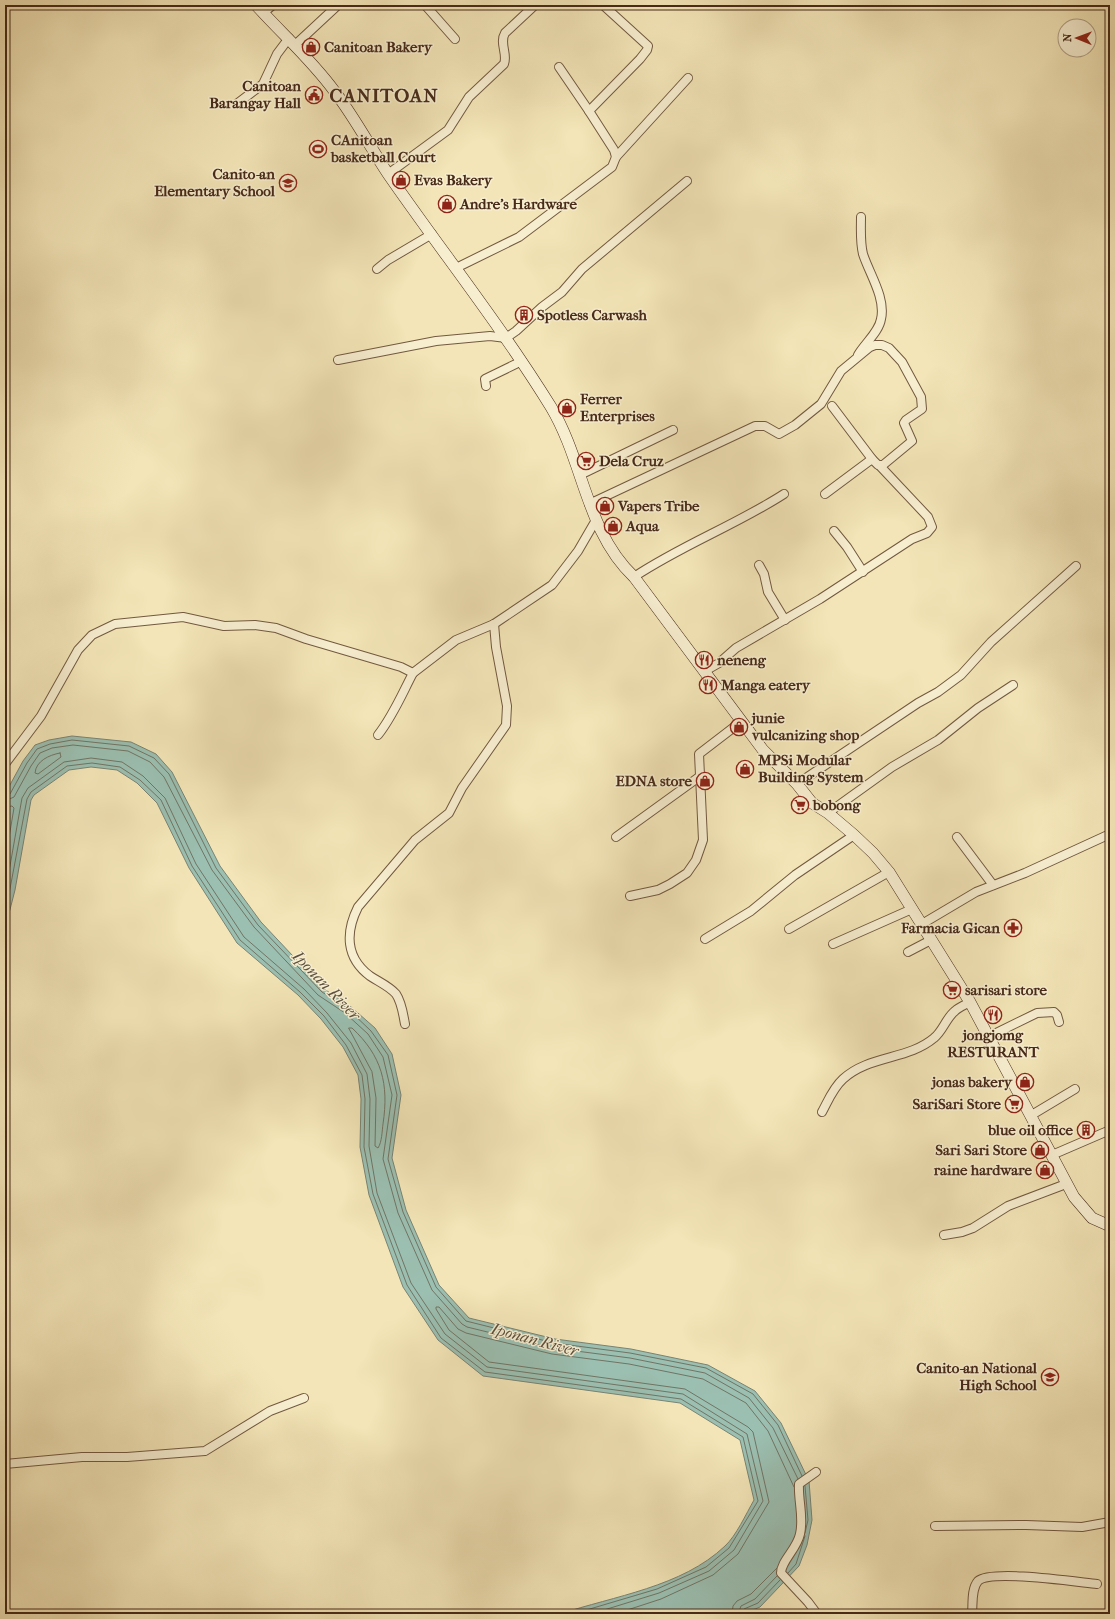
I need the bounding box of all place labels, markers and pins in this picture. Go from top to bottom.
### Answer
shop icon: Canitoan Bakery [301,37,321,57]
place label: Canitoan Bakery [324,38,433,56]
place label: Canitoan Barangay Hall [209,77,302,112]
public building icon: Canitoan Barangay Hall [304,85,324,105]
place label: CAnitoan basketball Court [330,131,436,166]
sports icon: CAnitoan basketball Court [308,139,328,159]
place label: Canito-an Elementary School [154,165,276,200]
shop icon: Evas Bakery [391,170,411,190]
place label: Evas Bakery [414,171,493,189]
school or university icon: Canito-an Elementary School [278,173,298,193]
shop icon: Andre's Hardware [437,194,457,214]
place label: Andre's Hardware [459,195,577,213]
building icon: Spotless Carwash [514,305,534,325]
place label: Spotless Carwash [537,306,647,324]
place label: Ferrer Enterprises [579,390,655,425]
shop icon: Ferrer Enterprises [557,398,577,418]
supermarket icon: Dela Cruz [576,451,596,471]
place label: Dela Cruz [599,452,664,470]
shop icon: Vapers Tribe [595,496,615,516]
place label: Vapers Tribe [617,497,700,515]
shop icon: Aqua [603,516,623,536]
place label: Aqua [625,517,660,535]
restaurant icon: neneng [694,650,714,670]
place label: neneng [716,651,767,669]
restaurant icon: Manga eatery [698,675,718,695]
place label: Manga eatery [720,676,811,694]
place label: junie vulcanizing shop [750,709,859,744]
shop icon: junie vulcanizing shop [729,717,749,737]
place label: MPSi Modular Building System [757,751,864,786]
shop icon: MPSi Modular Building System [735,759,755,779]
shop icon: EDNA store [695,771,715,791]
place label: EDNA store [615,772,693,790]
supermarket icon: bobong [790,795,810,815]
place label: bobong [812,796,861,814]
pharmacy icon: Farmacia Gican [1003,918,1023,938]
place label: Farmacia Gican [900,919,1000,937]
supermarket icon: sarisari store [942,980,962,1000]
place label: sarisari store [965,981,1047,999]
restaurant icon: jongjomg RESTURANT [983,1005,1003,1025]
place label: jongjomg RESTURANT [947,1026,1040,1061]
shop icon: jonas bakery [1015,1072,1035,1092]
place label: jonas bakery [930,1073,1013,1091]
supermarket icon: SariSari Store [1004,1094,1024,1114]
place label: SariSari Store [912,1095,1002,1113]
building icon: blue oil office [1076,1120,1096,1140]
place label: blue oil office [987,1121,1074,1139]
shop icon: Sari Sari Store [1030,1140,1050,1160]
place label: Sari Sari Store [935,1141,1028,1159]
shop icon: raine hardware [1035,1160,1055,1180]
place label: raine hardware [933,1161,1033,1179]
place label: Canito-an National High School [916,1359,1038,1394]
school or university icon: Canito-an National High School [1040,1367,1060,1387]

